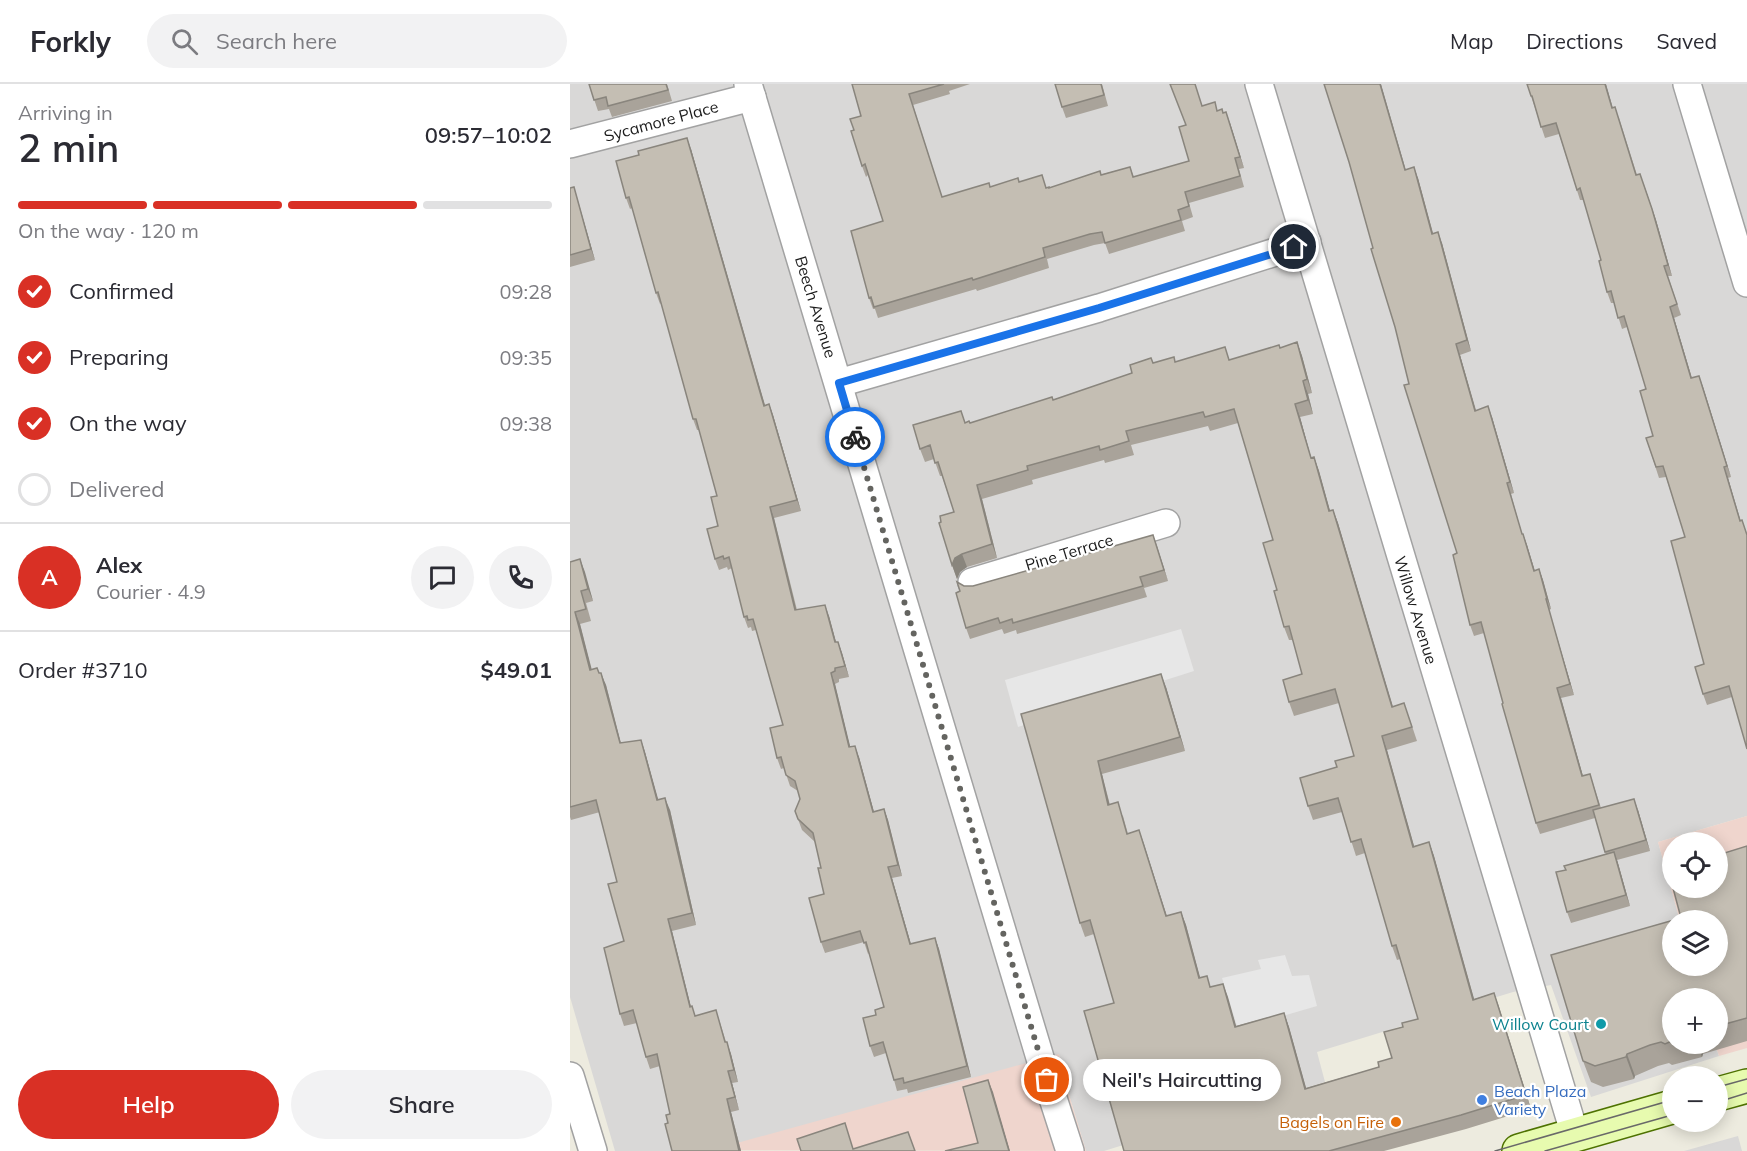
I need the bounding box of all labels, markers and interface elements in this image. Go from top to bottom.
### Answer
search box [147,14,567,68]
text: Forkly [30,24,111,59]
icon: search [168,25,201,58]
text: Search here [216,27,337,55]
text: Map [1450,28,1493,54]
text: Directions [1526,28,1623,54]
text: Saved [1656,28,1717,54]
street label: Sycamore Place [602,96,720,146]
text: Arriving in [18,100,113,125]
text: 09:57–10:02 [425,121,552,149]
text: 2 min [18,123,119,172]
text: On the way · 120 m [18,218,199,243]
pin [1268,221,1319,272]
icon: home [1277,230,1310,263]
street label: Beech Avenue [791,254,841,360]
icon: check [18,275,51,308]
text: Confirmed [69,277,174,305]
text: 09:28 [499,279,552,304]
icon: check [18,341,51,374]
text: Preparing [69,343,169,371]
text: 09:35 [499,345,552,370]
icon: check [18,407,51,440]
courier [825,407,885,467]
text: On the way [69,409,187,437]
text: 09:38 [499,411,552,436]
icon: bike [839,421,872,454]
text: Delivered [69,475,164,503]
street label: Pine Terrace [1022,529,1116,575]
button: chat [411,546,474,609]
button: phone [489,546,552,609]
text: Alex [96,551,142,579]
street label: Willow Avenue [1390,554,1442,666]
text: A [41,563,58,591]
text: Courier · 4.9 [96,579,206,604]
text: Order #3710 [18,656,148,684]
text: $49.01 [481,656,552,684]
map controls [1662,832,1728,1132]
button: locate [1662,832,1728,898]
button: layers [1662,910,1728,976]
button: + [1662,988,1728,1054]
place label: Willow Court [1492,1014,1589,1034]
marker: Willow Court [1594,1017,1608,1031]
pin [1021,1054,1072,1105]
callout: Neil's Haircutting [1083,1059,1281,1101]
icon: bag [1030,1063,1063,1096]
button: − [1662,1066,1728,1132]
text: Neil's Haircutting [1102,1067,1262,1092]
button: Help [18,1070,279,1139]
button: Share [291,1070,552,1139]
place label: Beach Plaza Variety [1494,1081,1586,1119]
marker: Beach Plaza Variety [1475,1093,1489,1107]
place label: Bagels on Fire [1279,1112,1384,1132]
marker: Bagels on Fire [1389,1115,1403,1129]

